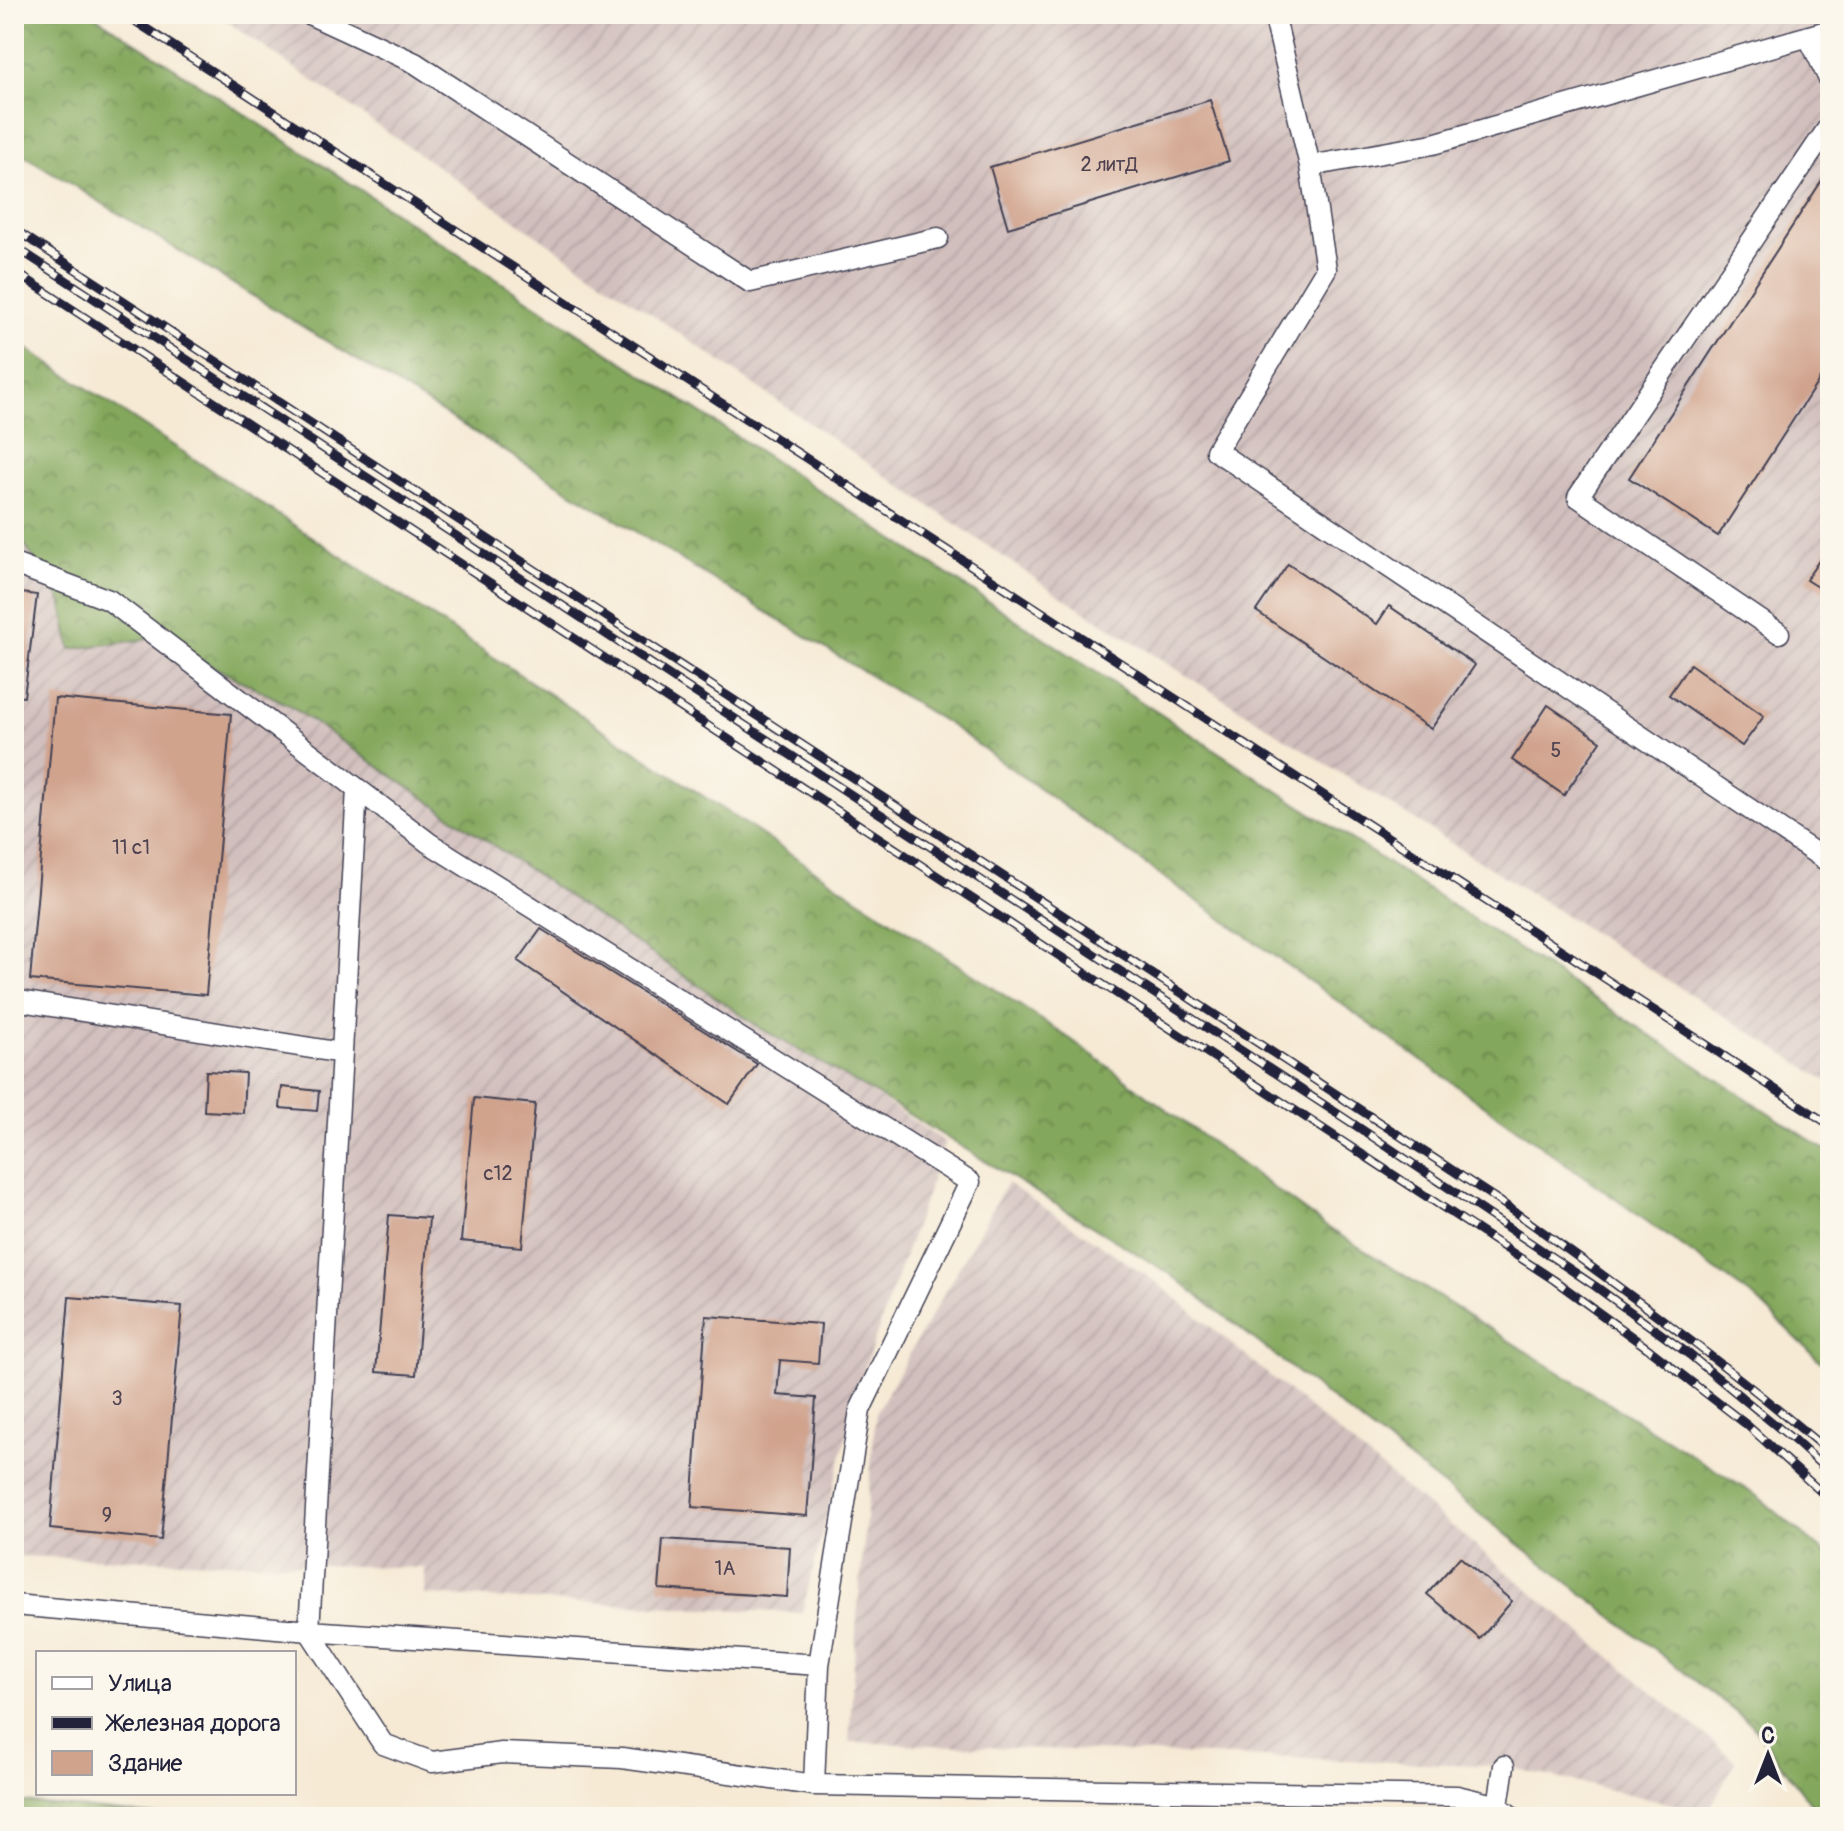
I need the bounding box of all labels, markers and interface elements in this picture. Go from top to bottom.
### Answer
house number: 2 литД [1081,152,1138,177]
house number: 5 [1551,738,1561,763]
house number: 11 с1 [112,835,150,860]
house number: с12 [483,1161,513,1186]
house number: 3 [111,1386,123,1411]
house number: 9 [102,1503,112,1528]
house number: 1А [715,1556,735,1581]
legend [36,1651,296,1795]
text: Улица [108,1669,172,1698]
text: Железная дорога [104,1709,281,1738]
north arrow [1728,1715,1808,1795]
text: С [1761,1722,1775,1750]
text: Здание [108,1749,183,1778]

